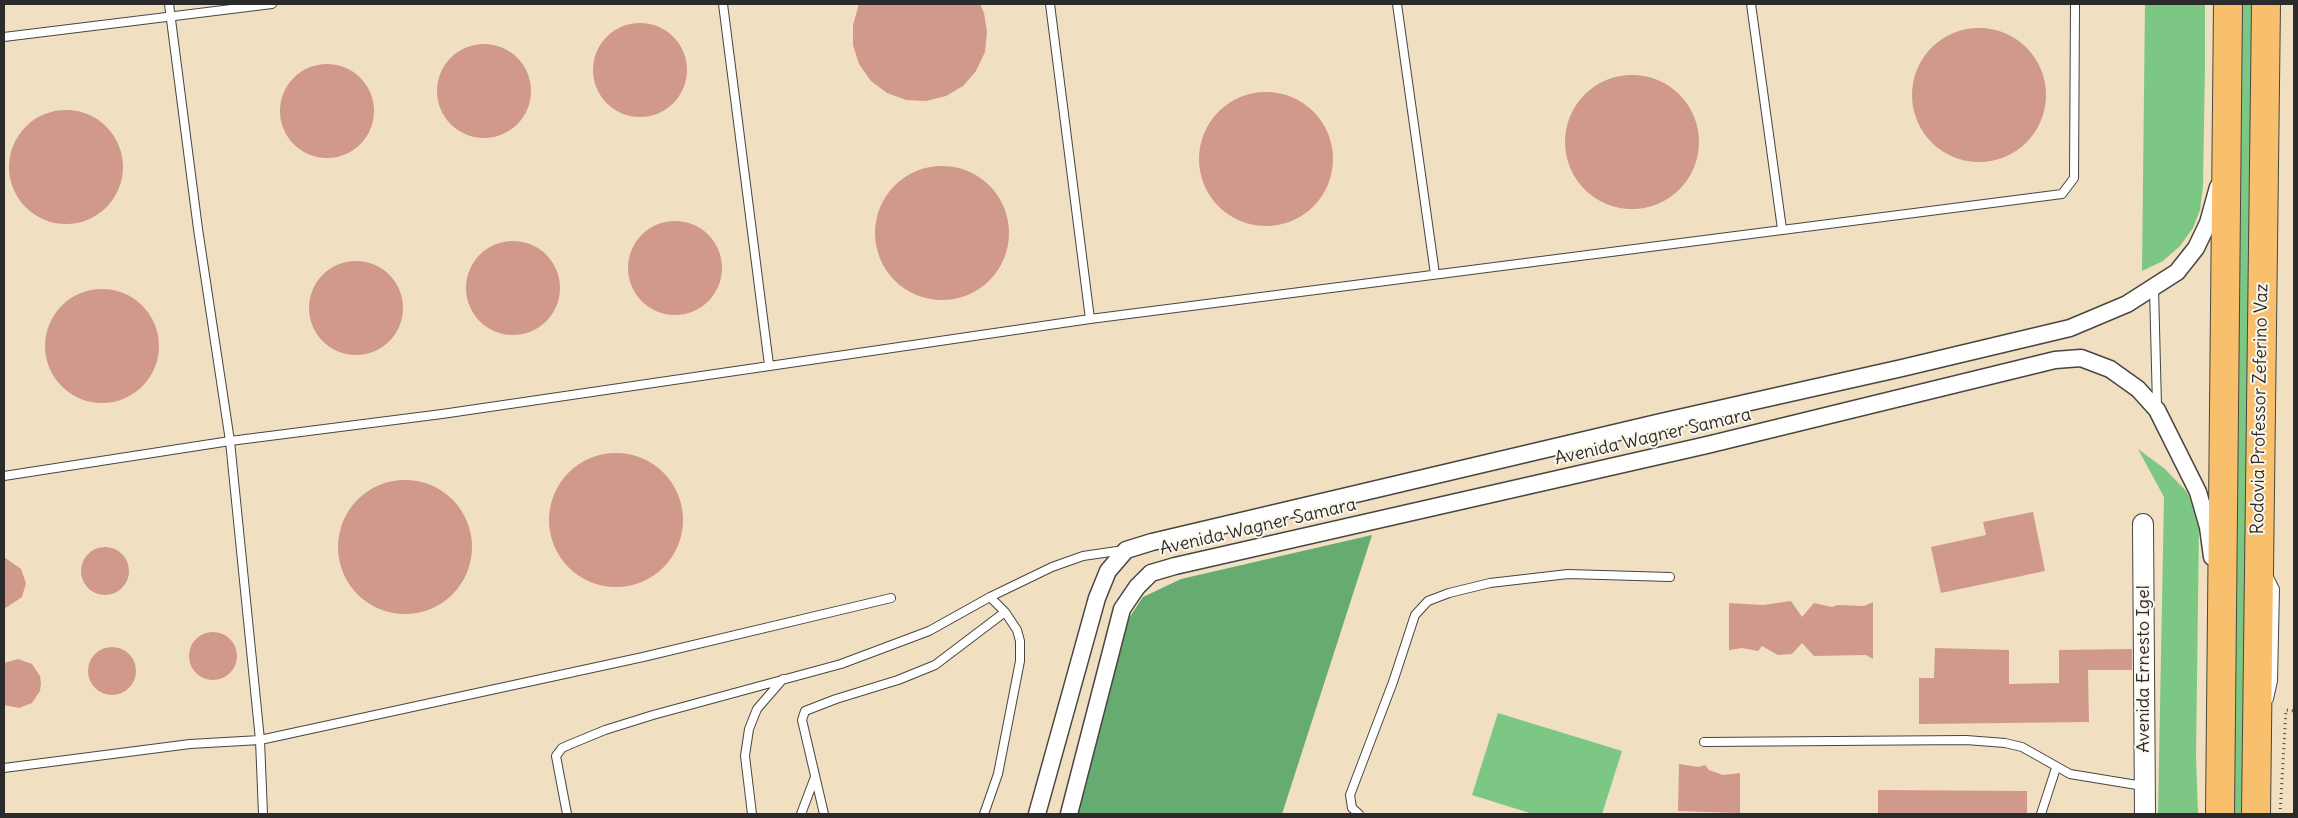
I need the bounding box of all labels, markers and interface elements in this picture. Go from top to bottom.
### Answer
street label: Rodovia Professor Zeferino Vaz [2247,283,2273,535]
street label: Avenida Wagner Samara [1553,404,1753,470]
street label: Avenida Wagner Samara [1158,494,1358,560]
street label: Avenida Ernesto Igel [2133,585,2155,753]

